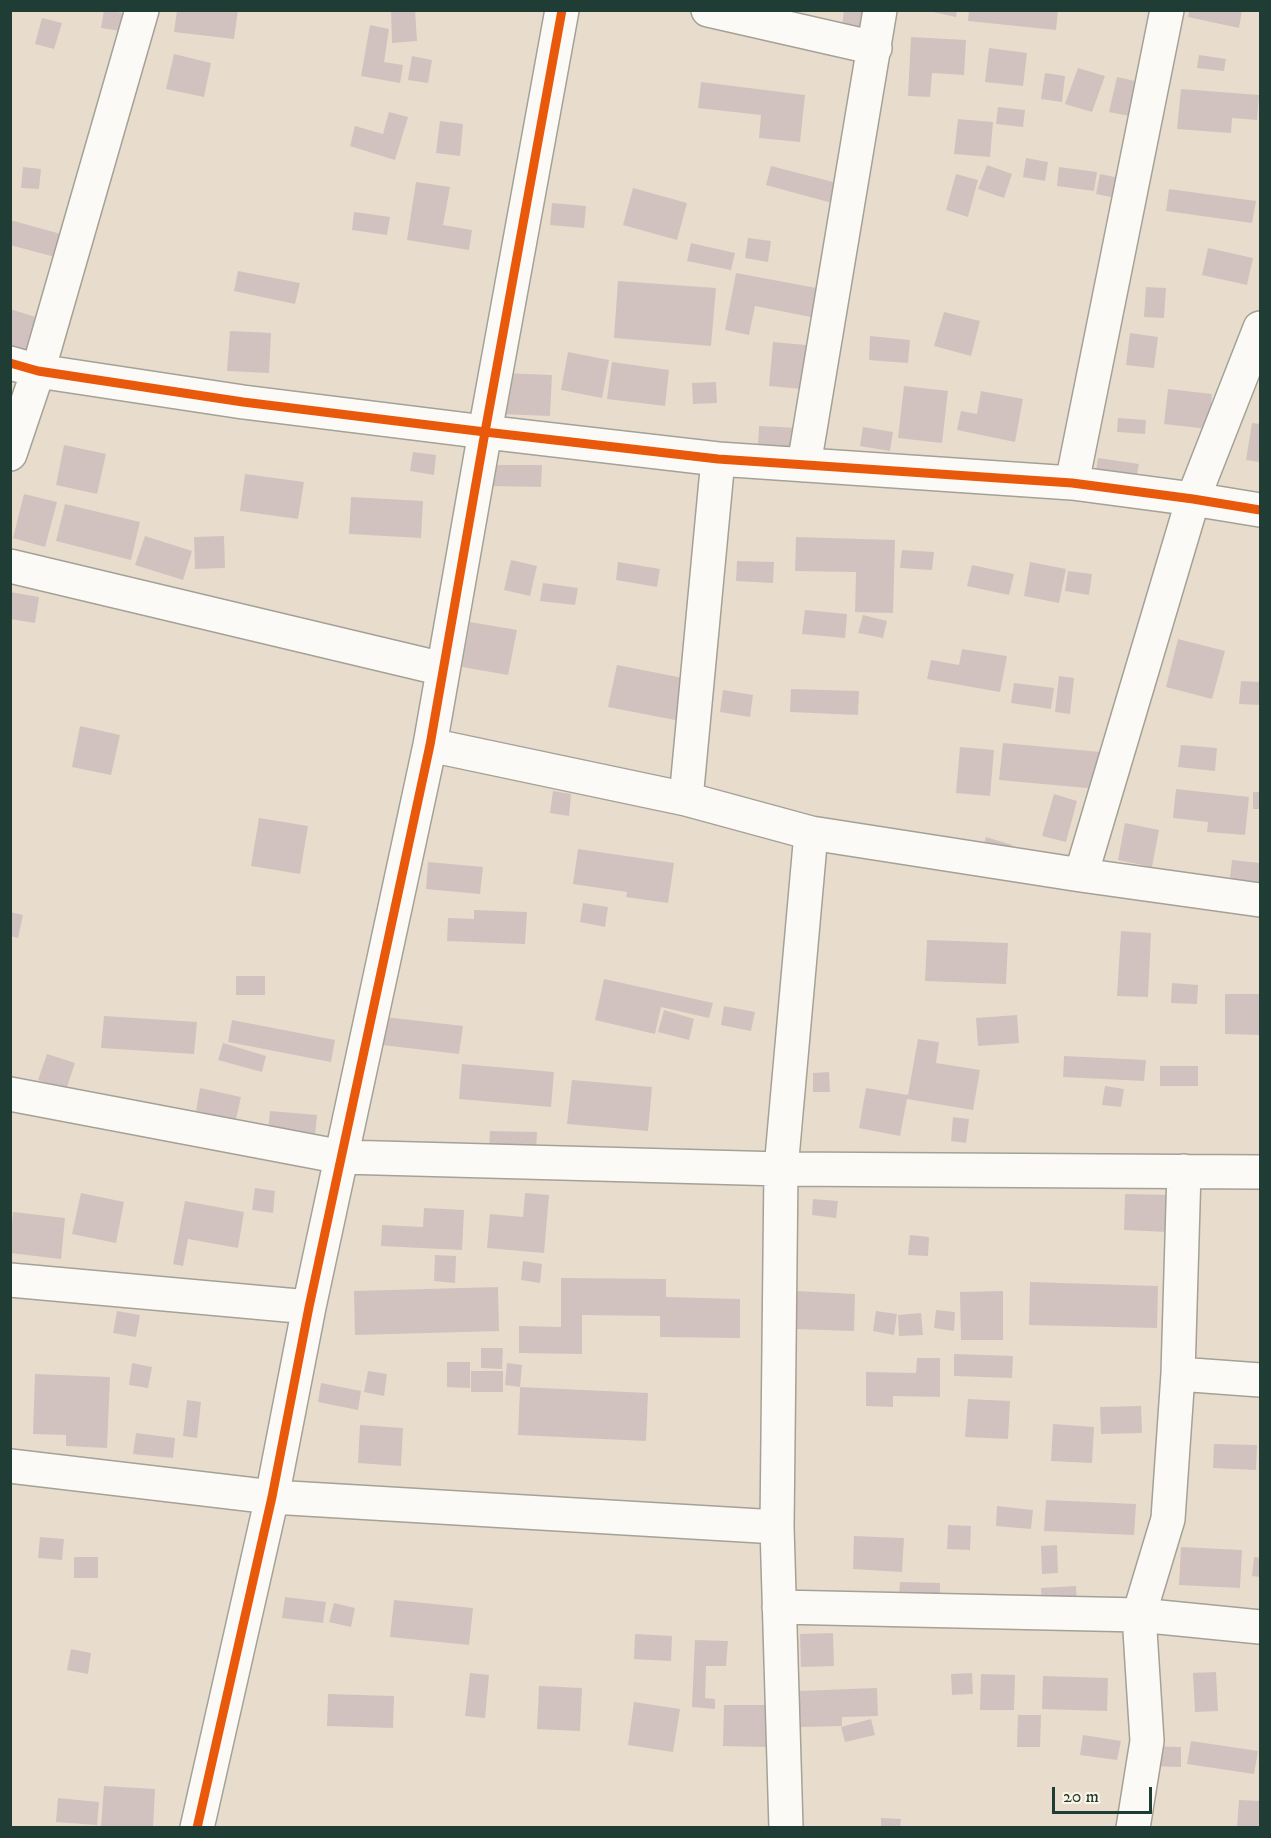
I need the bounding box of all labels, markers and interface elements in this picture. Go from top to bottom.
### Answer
scale bar [1055,1775,1156,1813]
text: 20 m [1063,1786,1099,1808]

